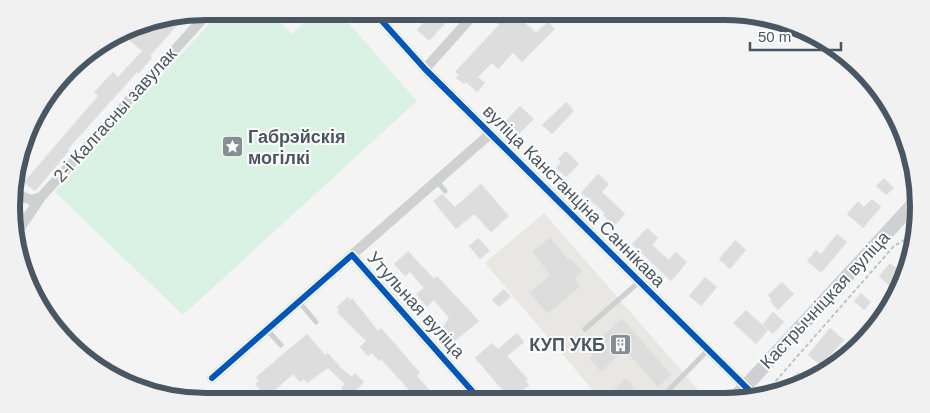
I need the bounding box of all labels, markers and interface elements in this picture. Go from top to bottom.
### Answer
scale bar [750,20,841,52]
text: 50 m [758,28,791,45]
street label: 2-і Калгасны завулак [50,44,181,186]
street label: вуліца Канстанціна Саннікава [479,101,670,292]
place label: Габрэйскія могілкі [248,127,345,168]
place icon: Габрэйскія могілкі [220,135,244,159]
street label: Кастрычніцкая вуліца [756,227,894,373]
street label: Утульная вуліца [363,248,469,363]
building icon: КУП УКБ [609,333,633,357]
place label: КУП УКБ [529,335,605,355]

